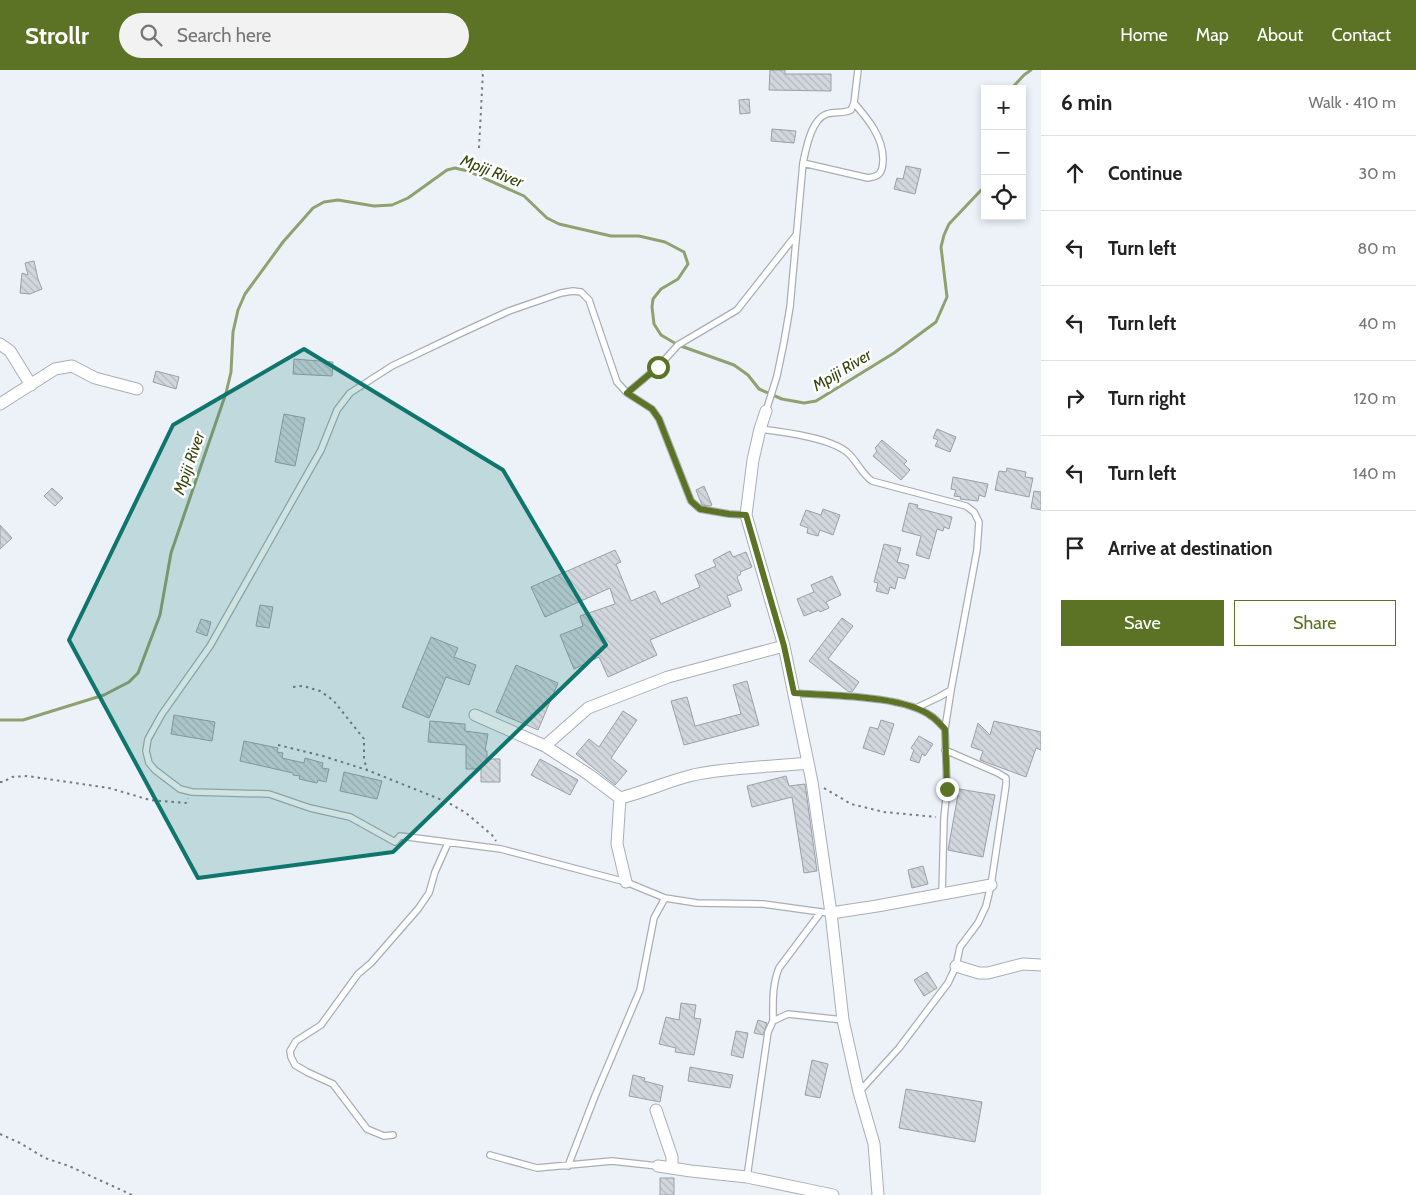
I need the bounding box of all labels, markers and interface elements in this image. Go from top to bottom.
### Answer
search box [119,13,469,58]
text: Strollr [25,21,89,50]
icon: search [137,21,165,49]
text: Search here [177,24,271,47]
text: Home [1120,24,1168,46]
text: Map [1196,24,1229,46]
text: About [1257,24,1303,46]
text: Contact [1331,24,1391,46]
map controls [981,85,1026,220]
button: + [981,85,1026,130]
text: 6 min [1061,90,1112,115]
text: Walk · 410 m [1309,93,1396,112]
button: − [981,130,1026,175]
water label: Mpiji River [457,150,527,192]
icon: ahead [1061,159,1089,187]
text: Continue [1108,162,1182,185]
text: 30 m [1359,164,1396,183]
button: locate [981,175,1026,220]
icon: left [1061,234,1089,262]
text: Turn left [1108,237,1176,260]
text: 80 m [1358,239,1396,258]
icon: left [1061,309,1089,337]
text: Turn left [1108,312,1176,335]
text: 40 m [1358,314,1396,333]
water label: Mpiji River [808,344,876,395]
route start [647,356,670,379]
icon: right [1061,384,1089,412]
text: Turn right [1108,387,1186,410]
text: 120 m [1354,389,1396,408]
water label: Mpiji River [169,428,209,498]
icon: left [1061,459,1089,487]
text: Turn left [1108,462,1176,485]
text: 140 m [1353,464,1396,483]
icon: arrive [1061,534,1089,562]
text: Arrive at destination [1108,537,1272,560]
button: Save [1061,600,1224,646]
button: Share [1234,600,1396,646]
route end [936,778,959,801]

